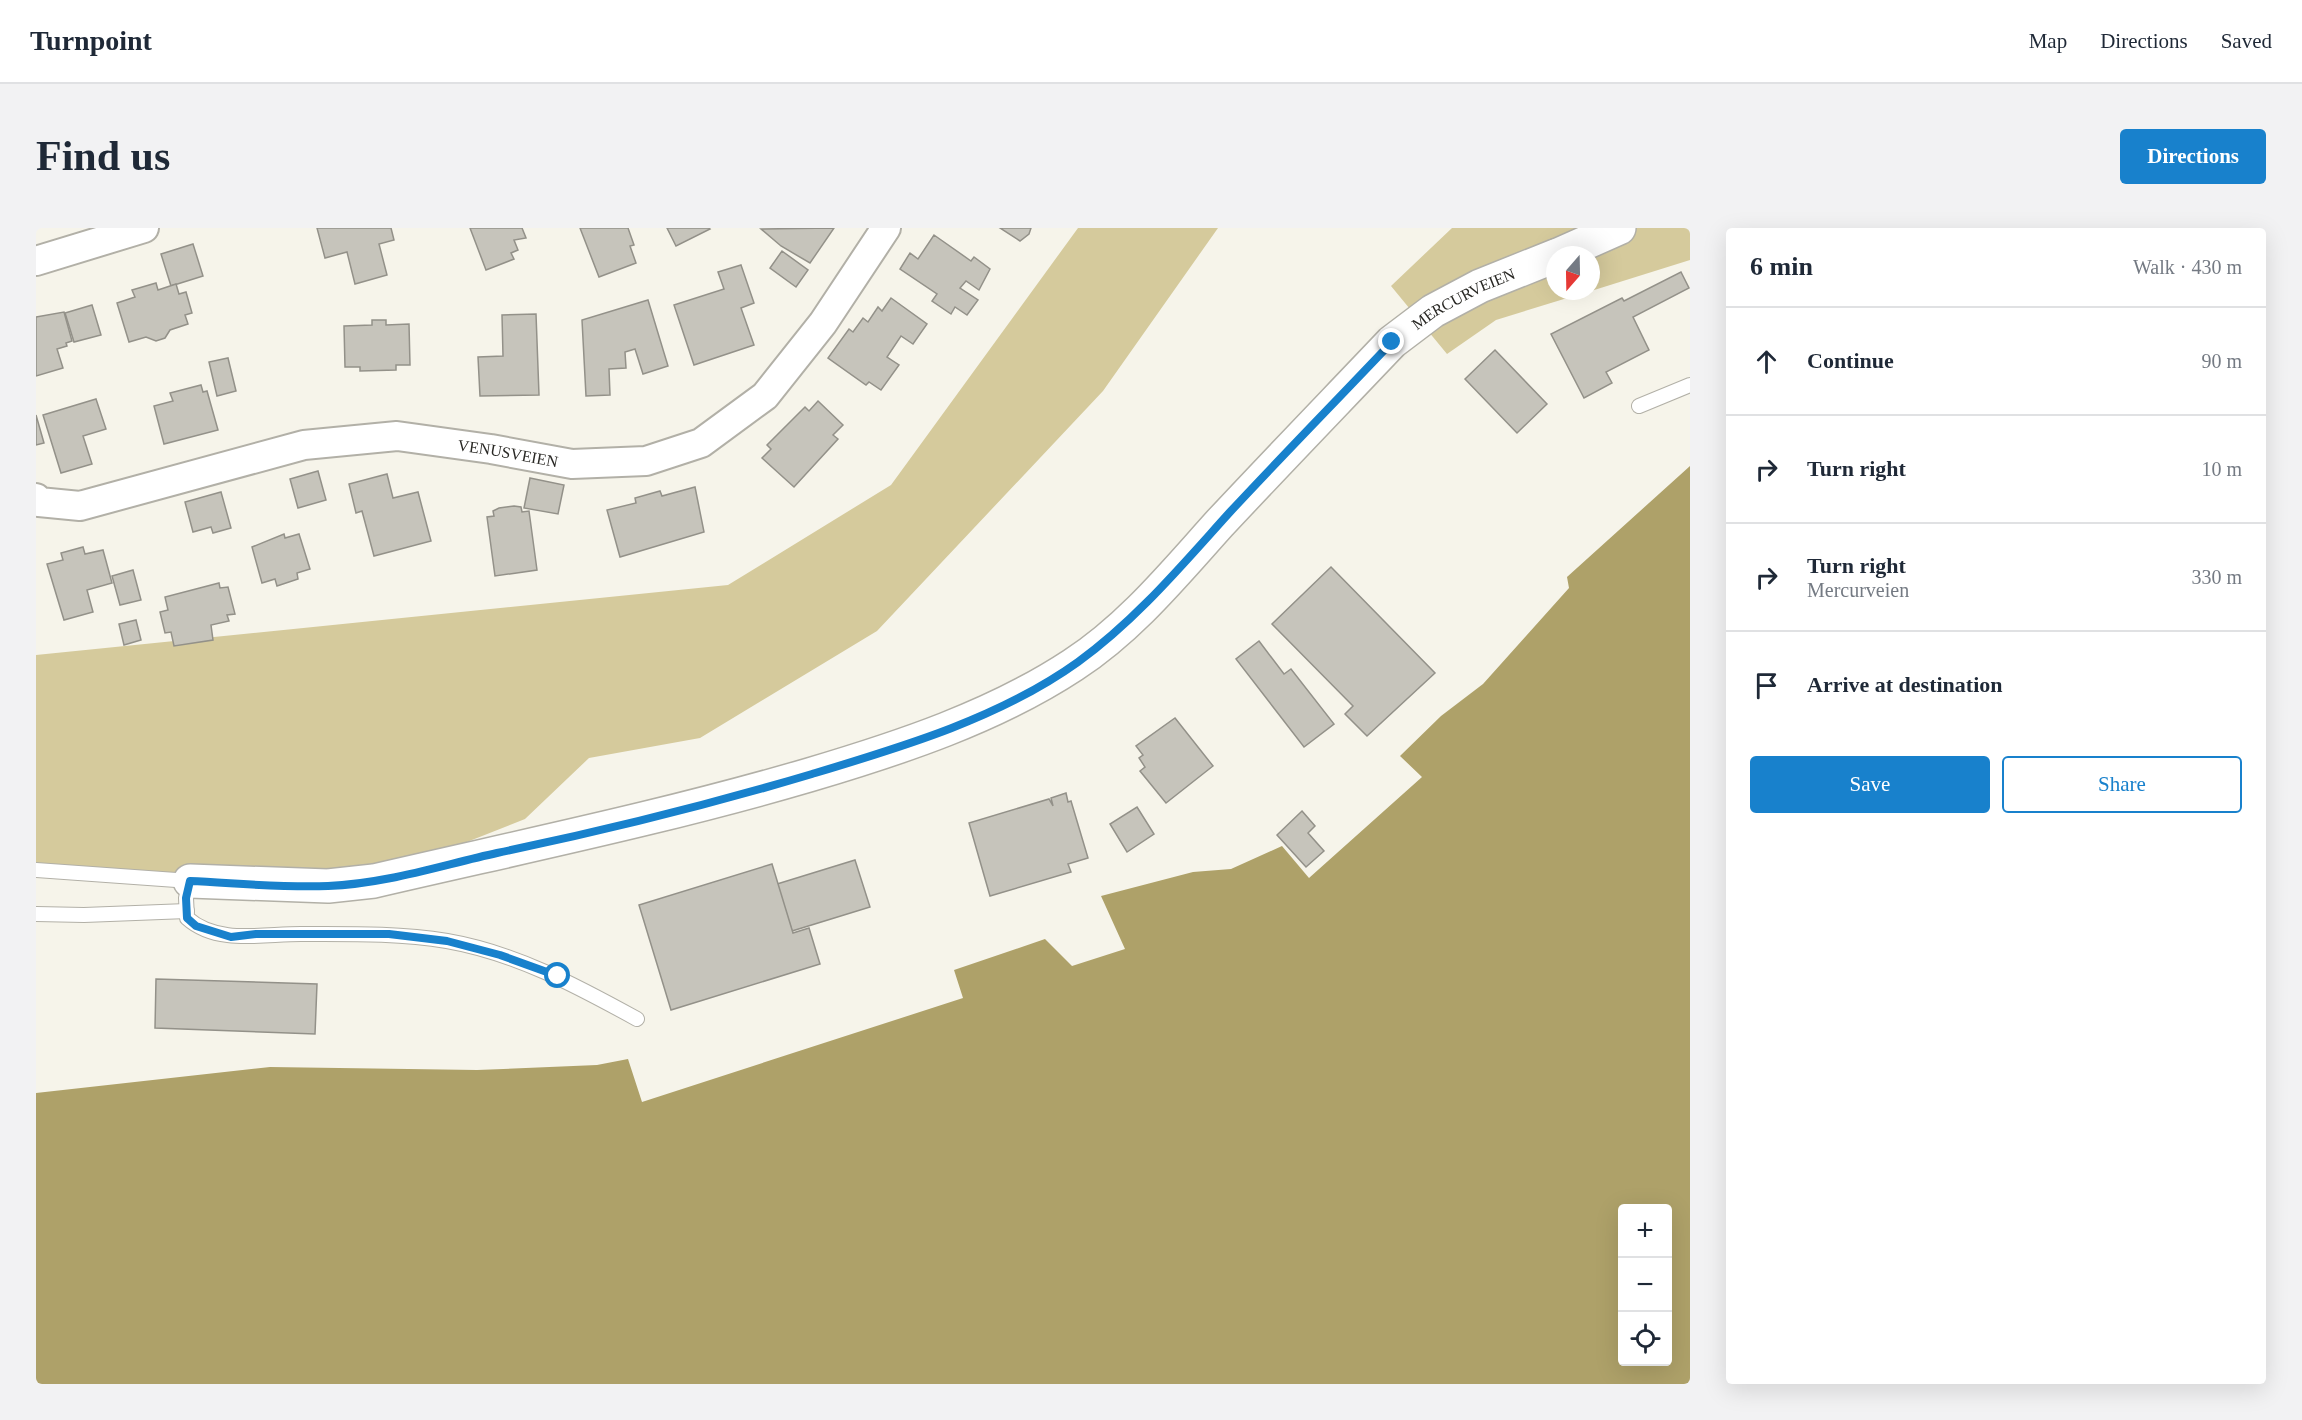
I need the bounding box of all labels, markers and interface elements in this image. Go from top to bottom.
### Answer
text: Turnpoint [30,25,152,56]
text: Map [2029,29,2067,53]
text: Directions [2100,29,2188,53]
text: Saved [2221,29,2272,53]
button: Directions [2120,129,2266,184]
text: Find us [36,133,170,179]
north arrow [1546,246,1600,300]
text: 6 min [1750,252,1813,281]
text: Walk · 430 m [2133,256,2242,278]
street label: MERCURVEIEN [1408,264,1518,333]
route end [1378,328,1404,354]
icon: ahead [1750,345,1783,378]
text: Continue [1807,348,1894,373]
text: 90 m [2201,350,2242,372]
street label: VENUSVEIEN [457,436,560,470]
icon: right [1750,453,1783,486]
text: Turn right [1807,456,1906,481]
text: 10 m [2201,458,2242,480]
text: Turn right [1807,553,1906,578]
icon: right [1750,561,1783,594]
text: 330 m [2191,566,2242,588]
text: Mercurveien [1807,579,1909,601]
icon: arrive [1750,669,1783,702]
text: Arrive at destination [1807,672,2003,697]
button: Save [1750,756,1990,813]
button: Share [2002,756,2242,813]
route start [544,962,570,988]
map controls [1618,1204,1672,1366]
button: + [1618,1204,1672,1258]
button: − [1618,1258,1672,1312]
button: locate [1618,1312,1672,1366]

